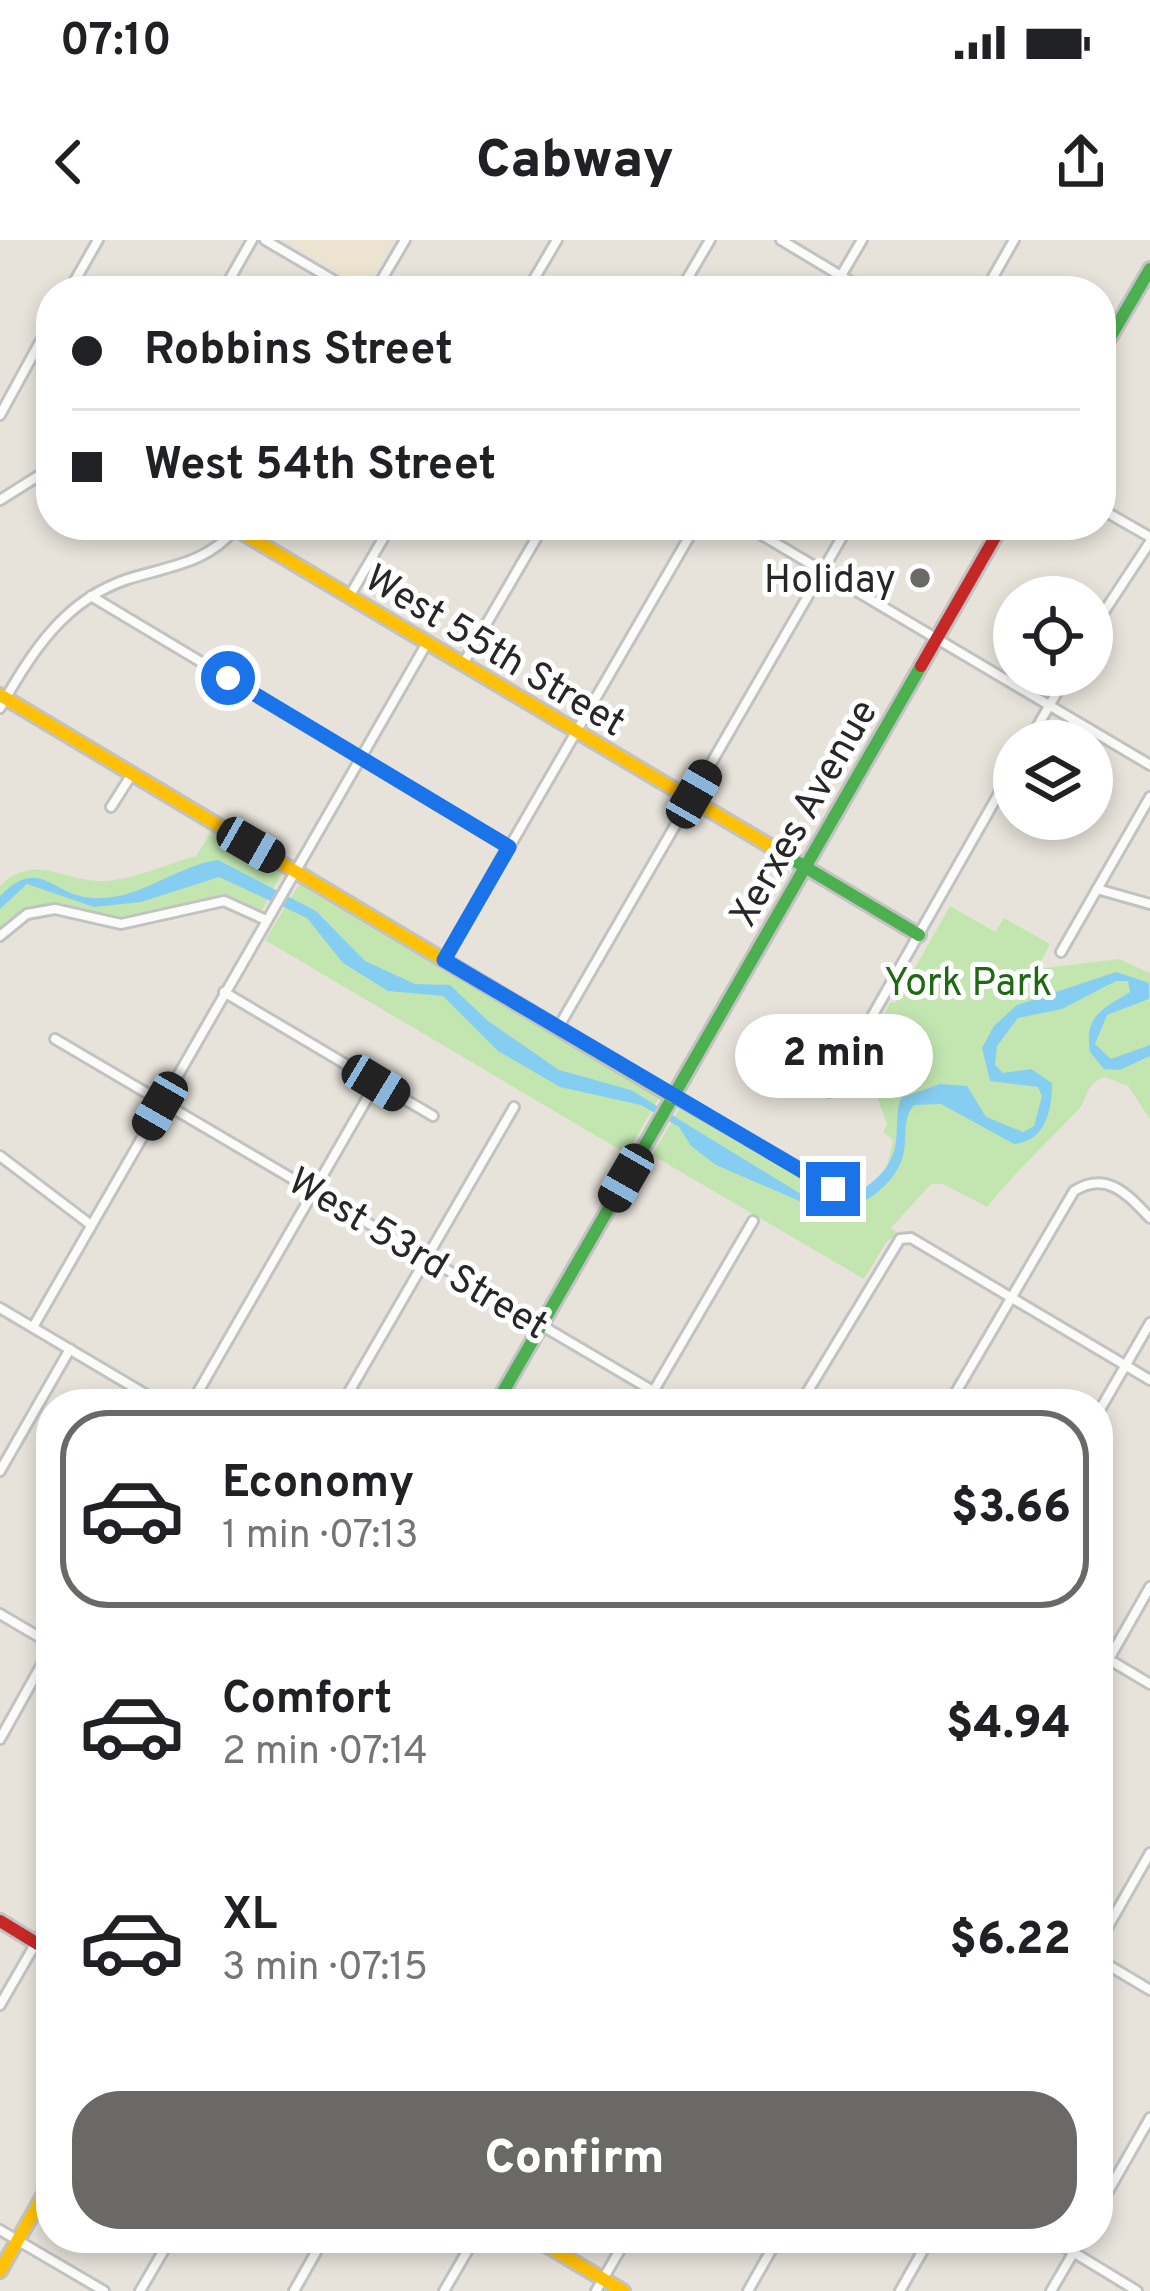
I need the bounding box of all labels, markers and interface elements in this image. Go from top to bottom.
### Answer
text: 07:10 [60,14,171,71]
text: Cabway [476,128,674,197]
icon: back [36,129,102,195]
icon: share [1048,129,1114,195]
text: Robbins Street [144,323,453,380]
text: West 54th Street [144,438,496,495]
street label: West 55th Street [355,556,633,750]
place label: Holiday [764,558,896,607]
marker: Holiday [907,565,933,591]
map controls [993,576,1113,840]
button: locate [993,576,1113,696]
route start [201,651,255,705]
street label: Xerxes Avenue [721,692,891,937]
button: layers [993,720,1113,840]
car [660,754,728,834]
car [211,811,291,879]
park label: York Park [884,961,1052,1010]
callout: 2 min [734,1015,932,1099]
text: 2 min [782,1031,886,1080]
car [336,1049,416,1117]
car [126,1066,194,1146]
car [592,1138,660,1218]
street label: West 53rd Street [278,1159,556,1353]
route end [806,1162,860,1216]
icon: car [78,1455,186,1563]
text: Economy [222,1456,414,1513]
text: $3.66 [951,1481,1071,1538]
text: 1 min · 07:13 [222,1513,418,1562]
icon: car [78,1671,186,1779]
text: Comfort [222,1672,392,1729]
text: $4.94 [946,1697,1071,1754]
text: 2 min · 07:14 [222,1729,428,1778]
icon: car [78,1887,186,1995]
text: XL [222,1888,277,1945]
text: $6.22 [949,1913,1071,1970]
text: 3 min · 07:15 [222,1945,428,1994]
button: Confirm [72,2091,1077,2229]

